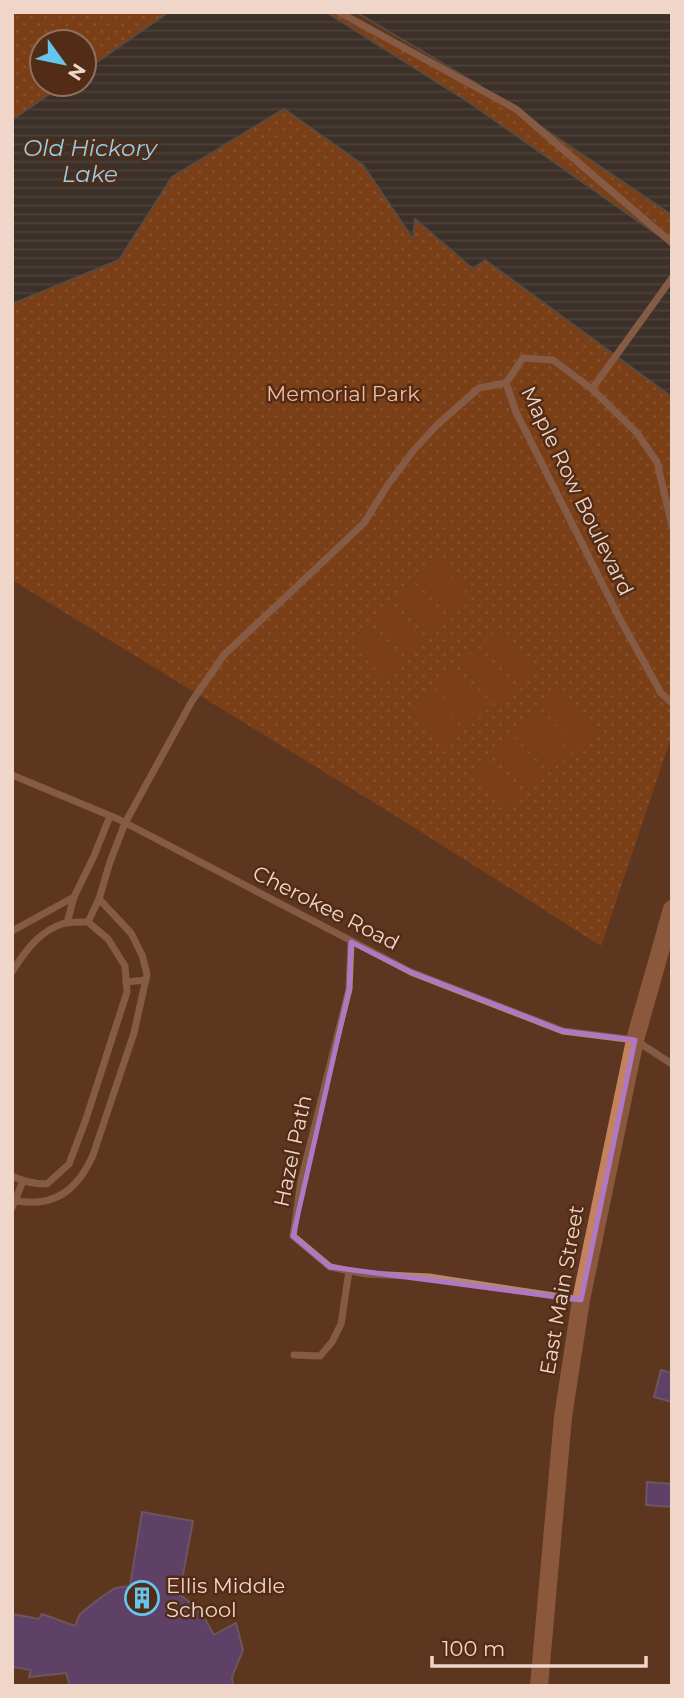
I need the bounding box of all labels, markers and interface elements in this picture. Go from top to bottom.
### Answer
north arrow [28,28,98,98]
text: N [63,59,91,85]
water label: Old Hickory Lake [23,134,158,188]
park label: Memorial Park [266,381,420,406]
street label: Maple Row Boulevard [516,382,639,599]
street label: Cherokee Road [249,860,404,955]
street label: Hazel Path [268,1093,317,1209]
street label: East Main Street [534,1203,589,1377]
place label: Ellis Middle School [166,1573,285,1622]
building icon: Ellis Middle School [123,1579,161,1617]
scale bar [432,1624,646,1668]
text: 100 m [442,1636,505,1661]

